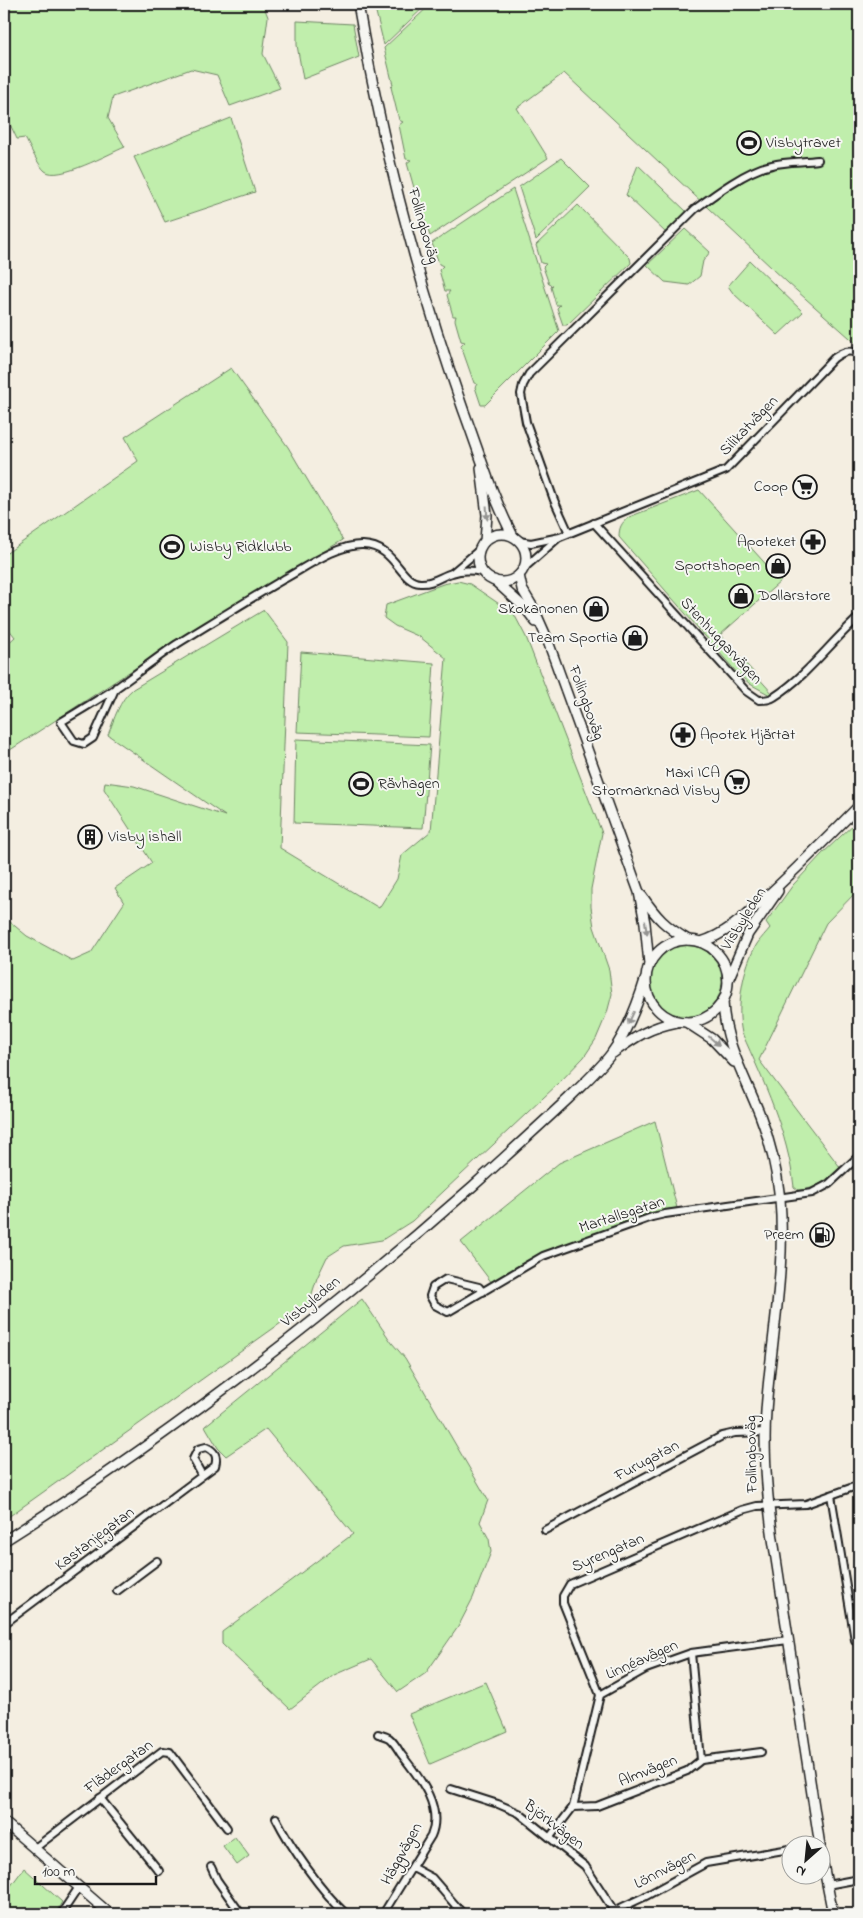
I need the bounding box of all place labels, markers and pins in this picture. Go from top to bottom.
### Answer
sports icon: Visbytravet [736,130,762,156]
place label: Visbytravet [765,131,841,155]
supermarket icon: Coop [792,474,818,500]
place label: Coop [754,475,788,499]
pharmacy icon: Apoteket [800,529,826,555]
place label: Apoteket [737,530,797,554]
sports icon: Wisby Ridklubb [159,534,185,560]
place label: Wisby Ridklubb [190,535,292,559]
shop icon: Sportshopen [765,553,791,579]
place label: Sportshopen [675,554,760,578]
shop icon: Dollarstore [728,583,754,609]
place label: Dollarstore [757,584,831,608]
shop icon: Skokanonen [583,596,609,622]
place label: Skokanonen [498,597,578,621]
shop icon: Team Sportia [622,625,648,651]
place label: Team Sportia [527,626,618,650]
pharmacy icon: Apotek Hjärtat [670,722,696,748]
place label: Apotek Hjärtat [700,723,796,747]
place label: Maxi ICA Stormarknad Visby [592,761,720,803]
supermarket icon: Maxi ICA Stormarknad Visby [724,769,750,795]
sports icon: Rävhagen [348,771,374,797]
place label: Rävhagen [378,772,440,796]
building icon: Visby ishall [77,824,103,850]
place label: Visby ishall [107,825,182,849]
fuel station icon: Preem [809,1222,835,1248]
place label: Preem [764,1223,804,1247]

